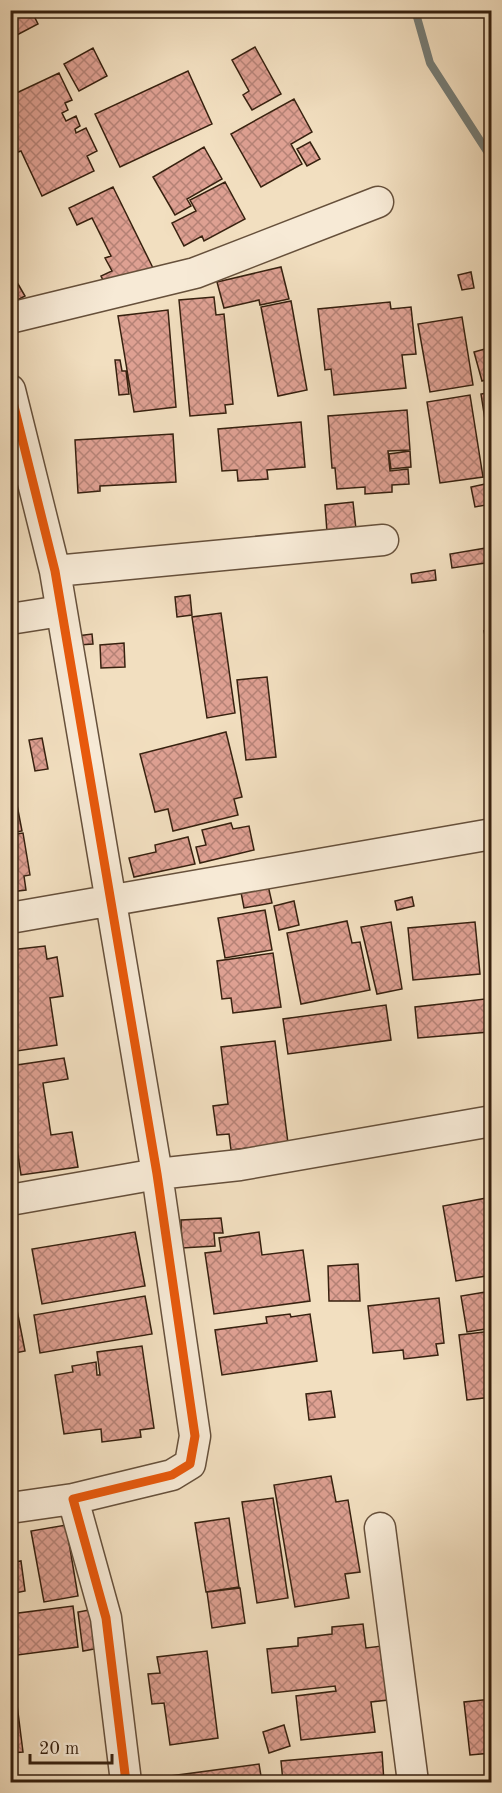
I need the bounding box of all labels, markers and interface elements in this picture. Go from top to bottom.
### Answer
scale bar [30,1727,112,1765]
text: 20 m [39,1740,79,1758]

